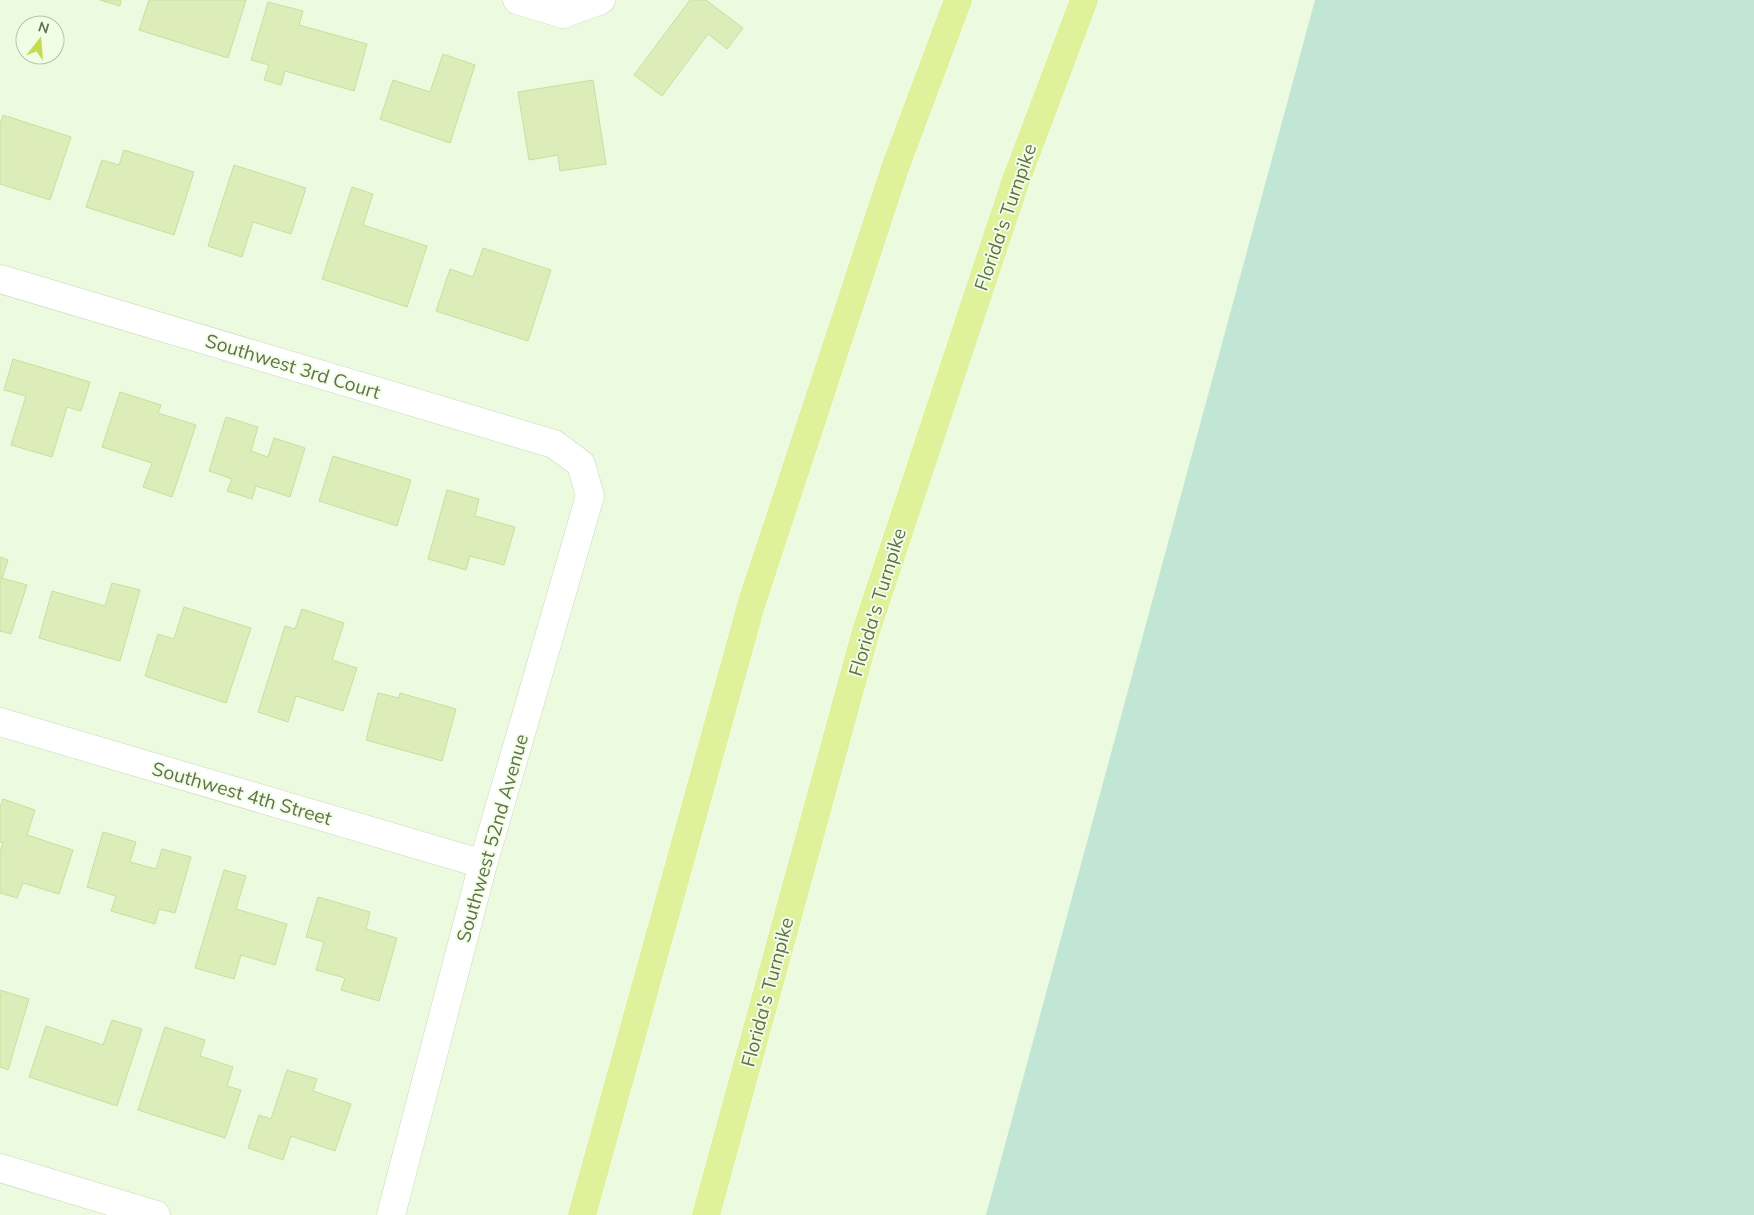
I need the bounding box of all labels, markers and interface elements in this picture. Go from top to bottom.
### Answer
north arrow [15,15,65,65]
text: N [36,17,51,38]
street label: Florida's Turnpike [969,140,1041,294]
street label: Southwest 3rd Court [203,328,384,404]
street label: Florida's Turnpike [843,525,911,679]
street label: Southwest 52nd Avenue [451,731,533,945]
street label: Southwest 4th Street [149,756,335,830]
street label: Florida's Turnpike [736,915,798,1069]

